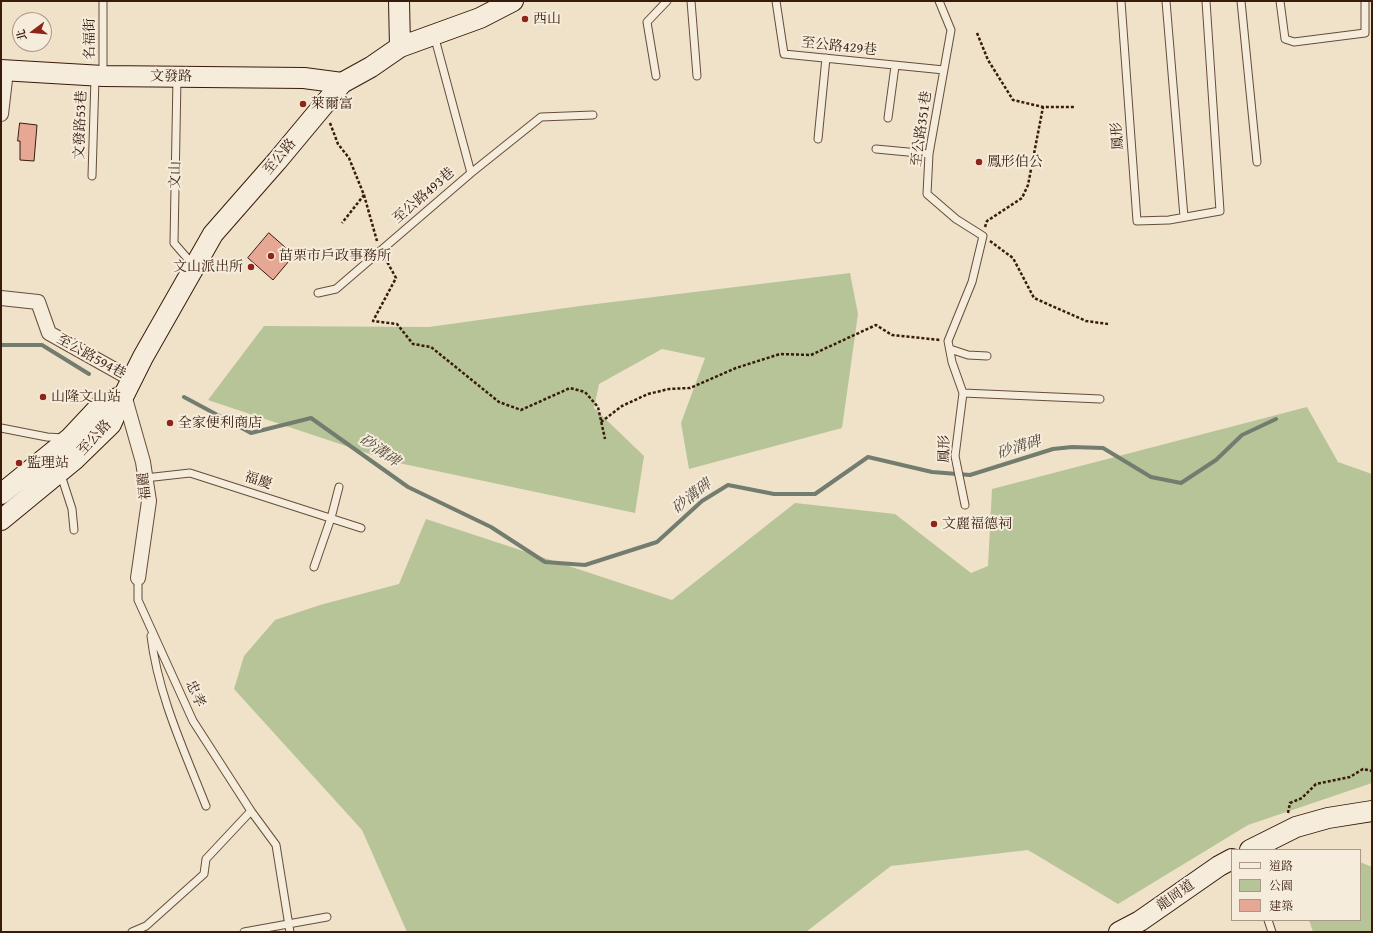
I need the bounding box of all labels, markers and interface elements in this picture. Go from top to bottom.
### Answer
place label: 西山 [533,11,561,27]
north arrow [12,12,52,52]
marker: 西山 [520,14,530,24]
street label: 名福街 [82,18,98,60]
text: 北 [12,28,31,43]
street label: 至公路429巷 [800,35,878,59]
street label: 文發路 [150,68,192,86]
street label: 文發路53巷 [71,90,91,160]
street label: 至公路351巷 [908,90,936,168]
place label: 萊爾富 [311,96,353,112]
marker: 萊爾富 [298,99,308,109]
street label: 鳳形 [1109,121,1127,151]
street label: 至公路 [260,136,300,178]
place label: 鳳形伯公 [987,154,1043,170]
marker: 鳳形伯公 [974,157,984,167]
street label: 文山 [167,161,185,189]
street label: 至公路493巷 [390,165,458,227]
place label: 苗栗市戶政事務所 [279,248,391,264]
marker: 苗栗市戶政事務所 [266,251,276,261]
place label: 文山派出所 [173,259,243,275]
marker: 文山派出所 [246,262,256,272]
street label: 至公路594巷 [54,331,128,383]
place label: 山隆文山站 [51,389,121,405]
marker: 山隆文山站 [38,392,48,402]
place label: 全家便利商店 [178,415,262,431]
street label: 至公路 [75,417,115,459]
marker: 全家便利商店 [165,418,175,428]
water label: 砂溝碑 [355,431,403,471]
water label: 砂溝碑 [995,433,1043,463]
street label: 鳳形 [936,435,954,463]
place label: 監理站 [27,455,69,471]
marker: 監理站 [14,458,24,468]
street label: 福慶 [242,469,274,493]
street label: 福麗 [135,471,155,501]
water label: 砂溝碑 [669,476,715,518]
place label: 文麗福德祠 [942,516,1012,532]
marker: 文麗福德祠 [929,519,939,529]
street label: 忠孝 [182,678,208,710]
legend [1231,849,1361,921]
text: 道路 [1269,857,1293,874]
street label: 龍岡道 [1154,877,1198,915]
text: 公園 [1269,877,1293,894]
text: 建築 [1269,897,1293,914]

